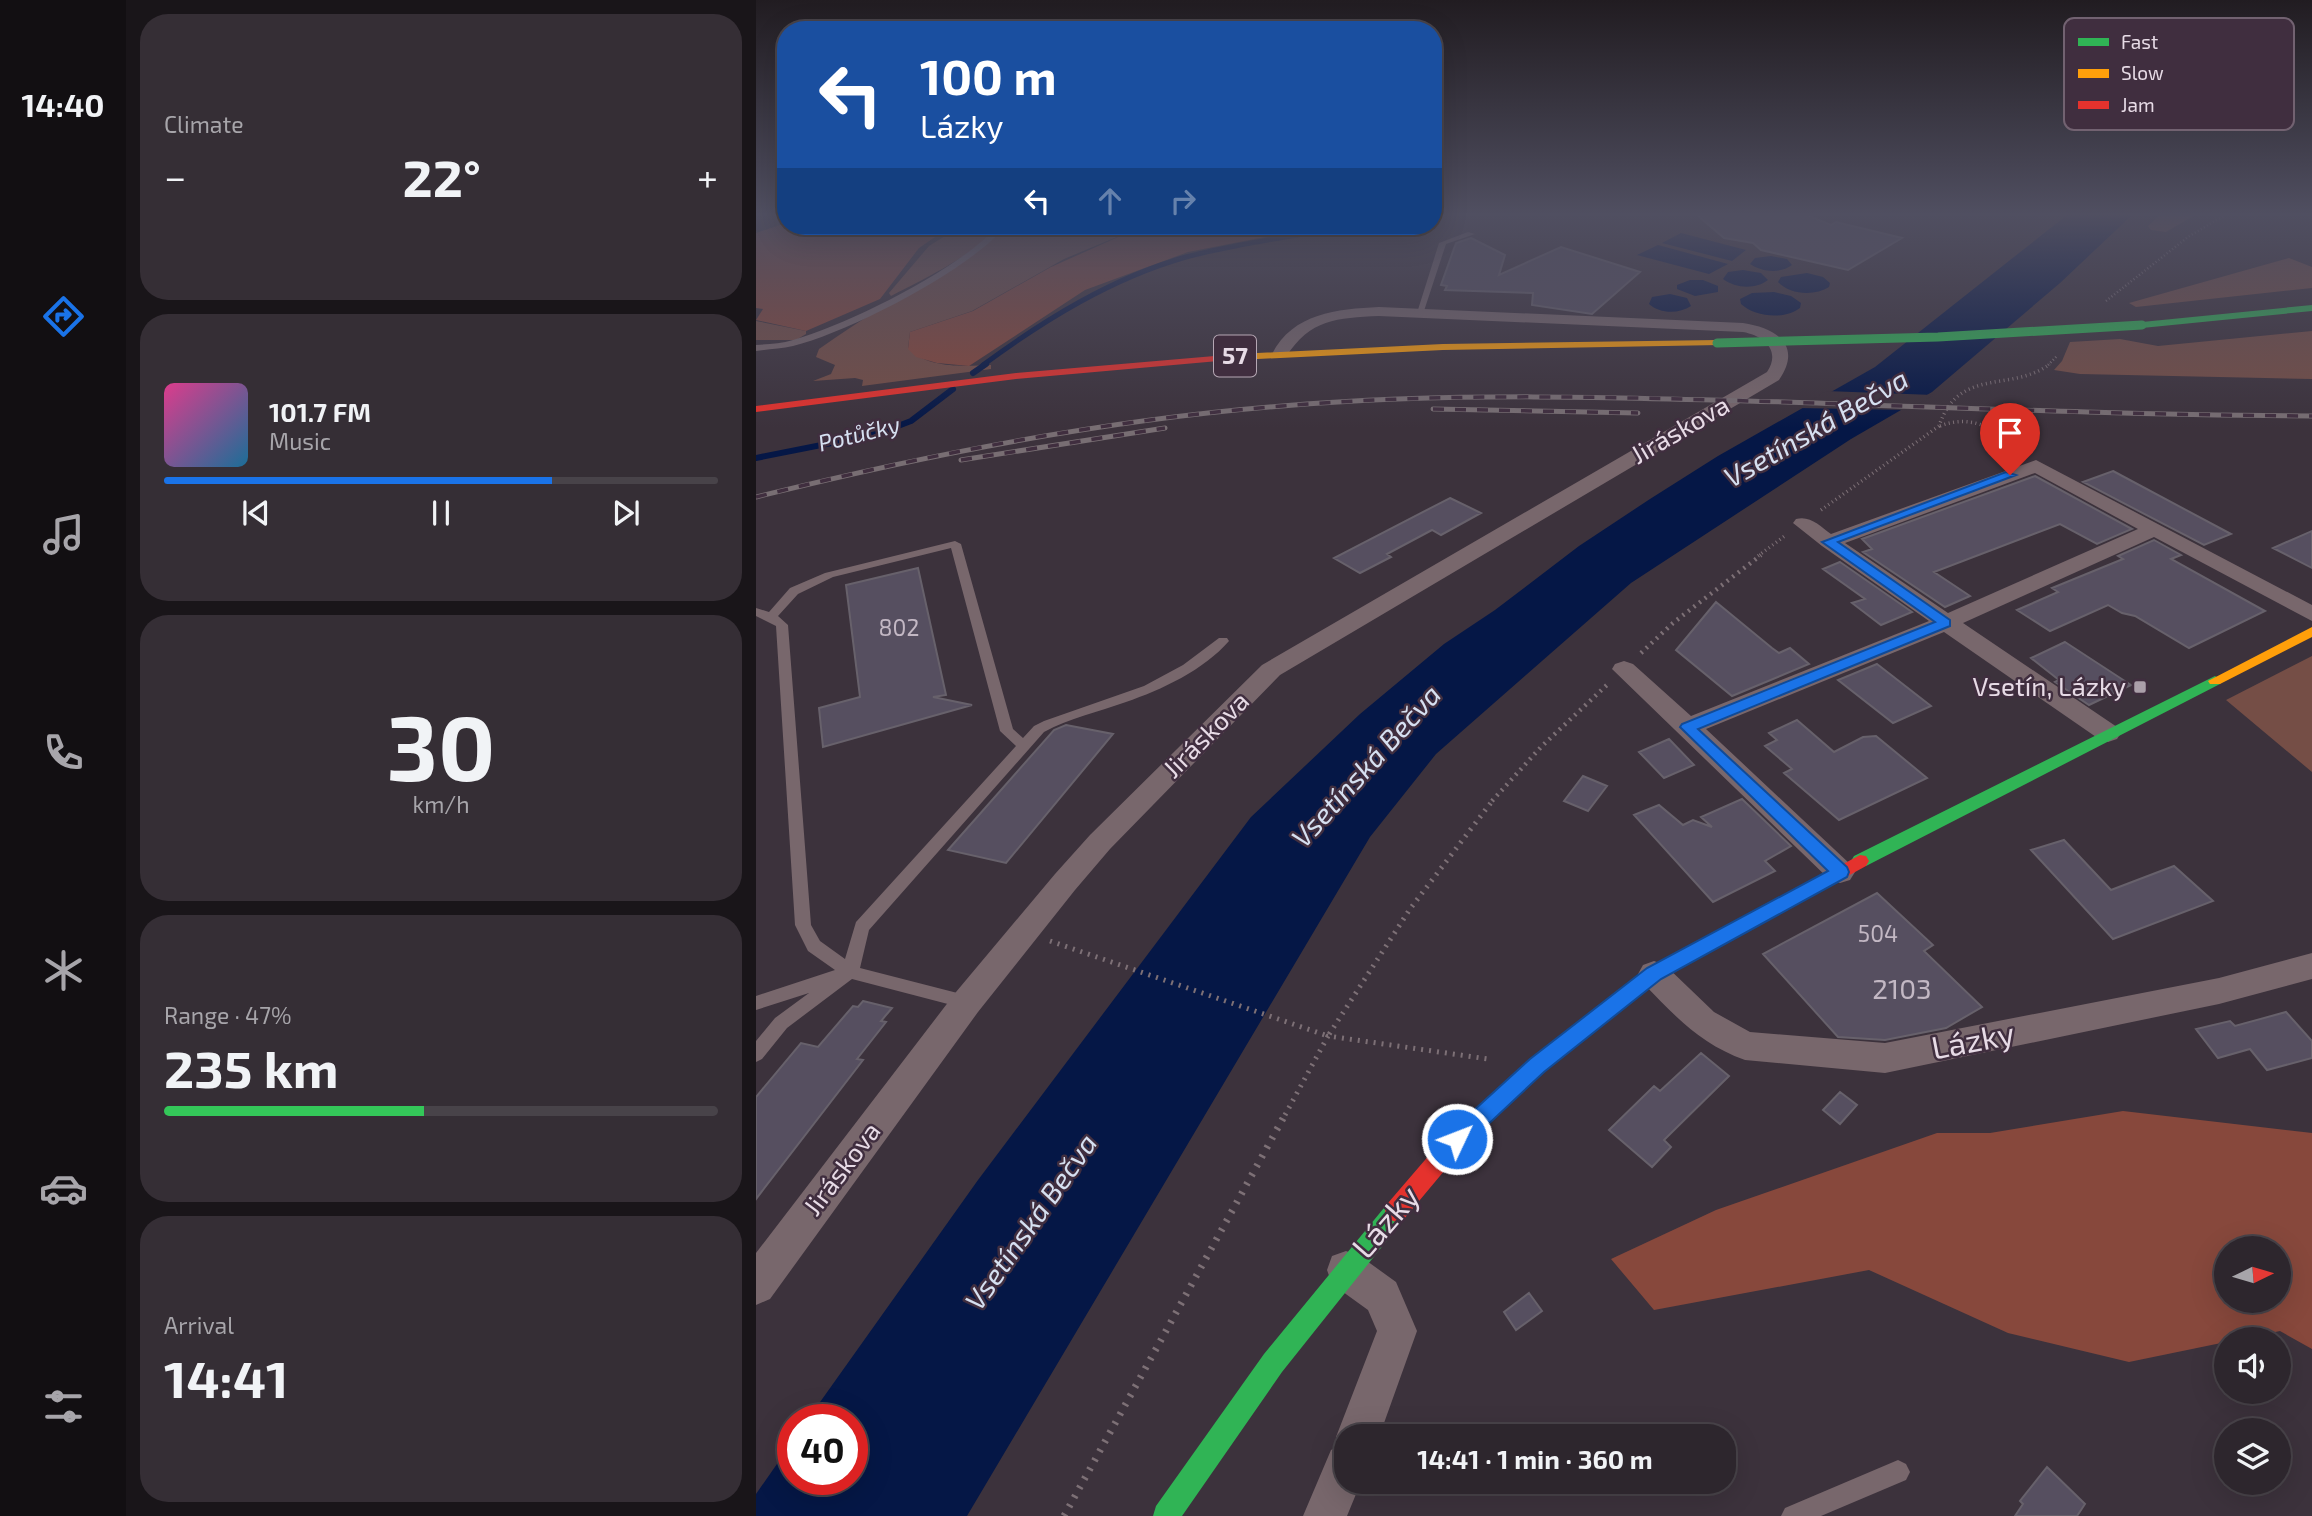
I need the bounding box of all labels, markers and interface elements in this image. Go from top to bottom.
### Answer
legend [2064,18,2294,130]
text: Fast [2121,30,2158,53]
text: 100 m [920,46,1057,105]
icon: left [805,49,896,140]
text: Slow [2121,61,2164,84]
text: 14:40 [21,85,105,123]
text: Jam [2121,93,2155,116]
text: Lázky [920,106,1004,144]
text: Climate [164,110,244,138]
text: 22° [402,145,481,207]
text: − [164,153,186,199]
text: + [697,153,718,199]
icon: left [1018,182,1056,220]
icon: ahead [1091,182,1129,220]
icon: right [1164,182,1202,220]
icon: directions [39,292,88,341]
road number: 57 [1214,335,1256,376]
water label: Vsetínská Bečva [1717,361,1914,494]
street label: Jiráskova [1624,388,1734,469]
text: 101.7 FM [269,396,371,427]
pin [1980,403,2040,475]
water label: Potůčky [815,409,903,457]
icon: arrive [1991,414,2029,452]
text: Music [269,427,331,455]
icon: previous [237,494,275,532]
icon: pause [422,494,460,532]
icon: next [607,494,645,532]
icon: music [39,510,88,559]
house number: 802 [879,613,919,641]
place label: Vsetín, Lázky [1972,670,2126,701]
water label: Vsetínská Bečva [1283,677,1447,854]
marker: Vsetín, Lázky [2132,679,2148,695]
street label: Jiráskova [1156,685,1254,783]
text: 30 [386,690,496,799]
icon: phone [39,728,88,777]
text: km/h [412,790,470,818]
house number: 504 [1858,919,1898,947]
icon: climate [39,946,88,995]
house number: 2103 [1872,971,1932,1005]
text: Range · 47% [164,1001,291,1029]
street label: Lázky [1928,1012,2017,1066]
text: 235 km [164,1036,339,1098]
position arrow [1420,1102,1494,1176]
street label: Jiráskova [796,1115,886,1221]
water label: Vsetínská Bečva [957,1127,1103,1316]
icon: car [39,1164,88,1213]
street label: Lázky [1343,1177,1426,1265]
north arrow [2214,1236,2291,1312]
map controls [2214,1236,2291,1495]
text: Arrival [164,1311,234,1339]
button: sound [2214,1327,2291,1404]
text: 14:41 [164,1346,289,1408]
icon: filters [39,1382,88,1431]
speed limit sign: 40 [777,1404,868,1495]
button: layers [2214,1418,2291,1495]
text: 14:41 · 1 min · 360 m [1417,1443,1653,1474]

